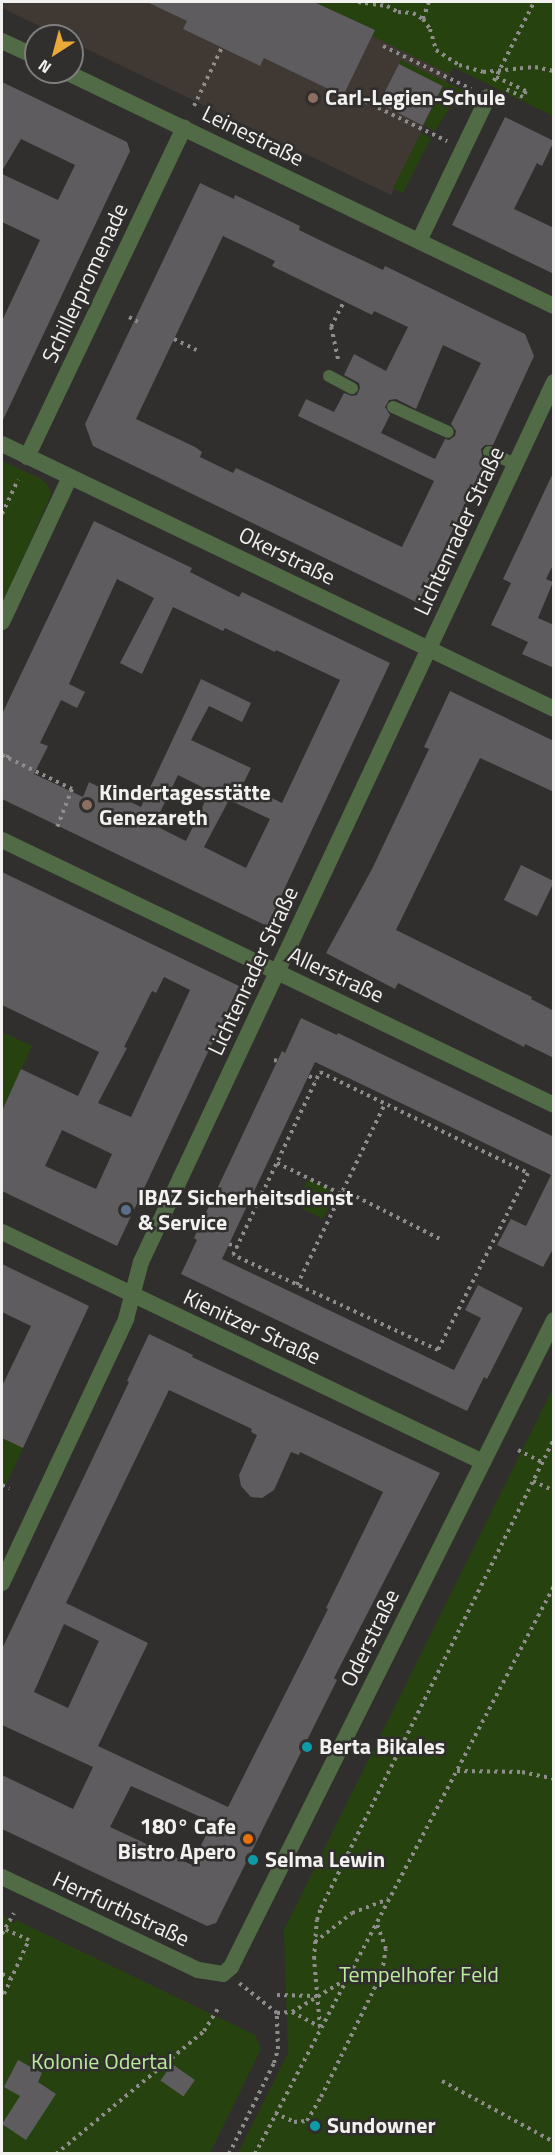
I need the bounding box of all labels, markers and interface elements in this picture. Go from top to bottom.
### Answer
north arrow [24,24,84,84]
text: N [33,54,56,80]
place label: Carl-Legien-Schule [325,85,506,111]
marker: Carl-Legien-Schule [306,91,320,105]
street label: Leinestraße [198,100,308,172]
street label: Schillerpromenade [37,199,133,367]
street label: Lichtenrader Straße [408,442,510,620]
street label: Okerstraße [235,521,339,591]
place label: Kindertagesstätte Genezareth [99,779,271,830]
marker: Kindertagesstätte Genezareth [80,798,94,812]
street label: Lichtenrader Straße [202,882,304,1060]
street label: Allerstraße [284,941,388,1009]
place label: IBAZ Sicherheitsdienst & Service [138,1184,353,1236]
marker: IBAZ Sicherheitsdienst & Service [119,1203,133,1217]
street label: Kienitzer Straße [179,1284,325,1370]
street label: Oderstraße [335,1585,405,1691]
place label: Berta Bikales [319,1734,445,1760]
marker: Berta Bikales [300,1740,314,1754]
place label: 180° Cafe Bistro Apero [117,1813,236,1864]
marker: 180° Cafe Bistro Apero [241,1832,255,1846]
place label: Selma Lewin [265,1847,385,1873]
marker: Selma Lewin [246,1853,260,1867]
street label: Herrfurthstraße [49,1866,193,1952]
park label: Tempelhofer Feld [339,1962,499,1988]
park label: Kolonie Odertal [31,2049,173,2075]
place label: Sundowner [327,2113,436,2139]
marker: Sundowner [308,2119,322,2133]

